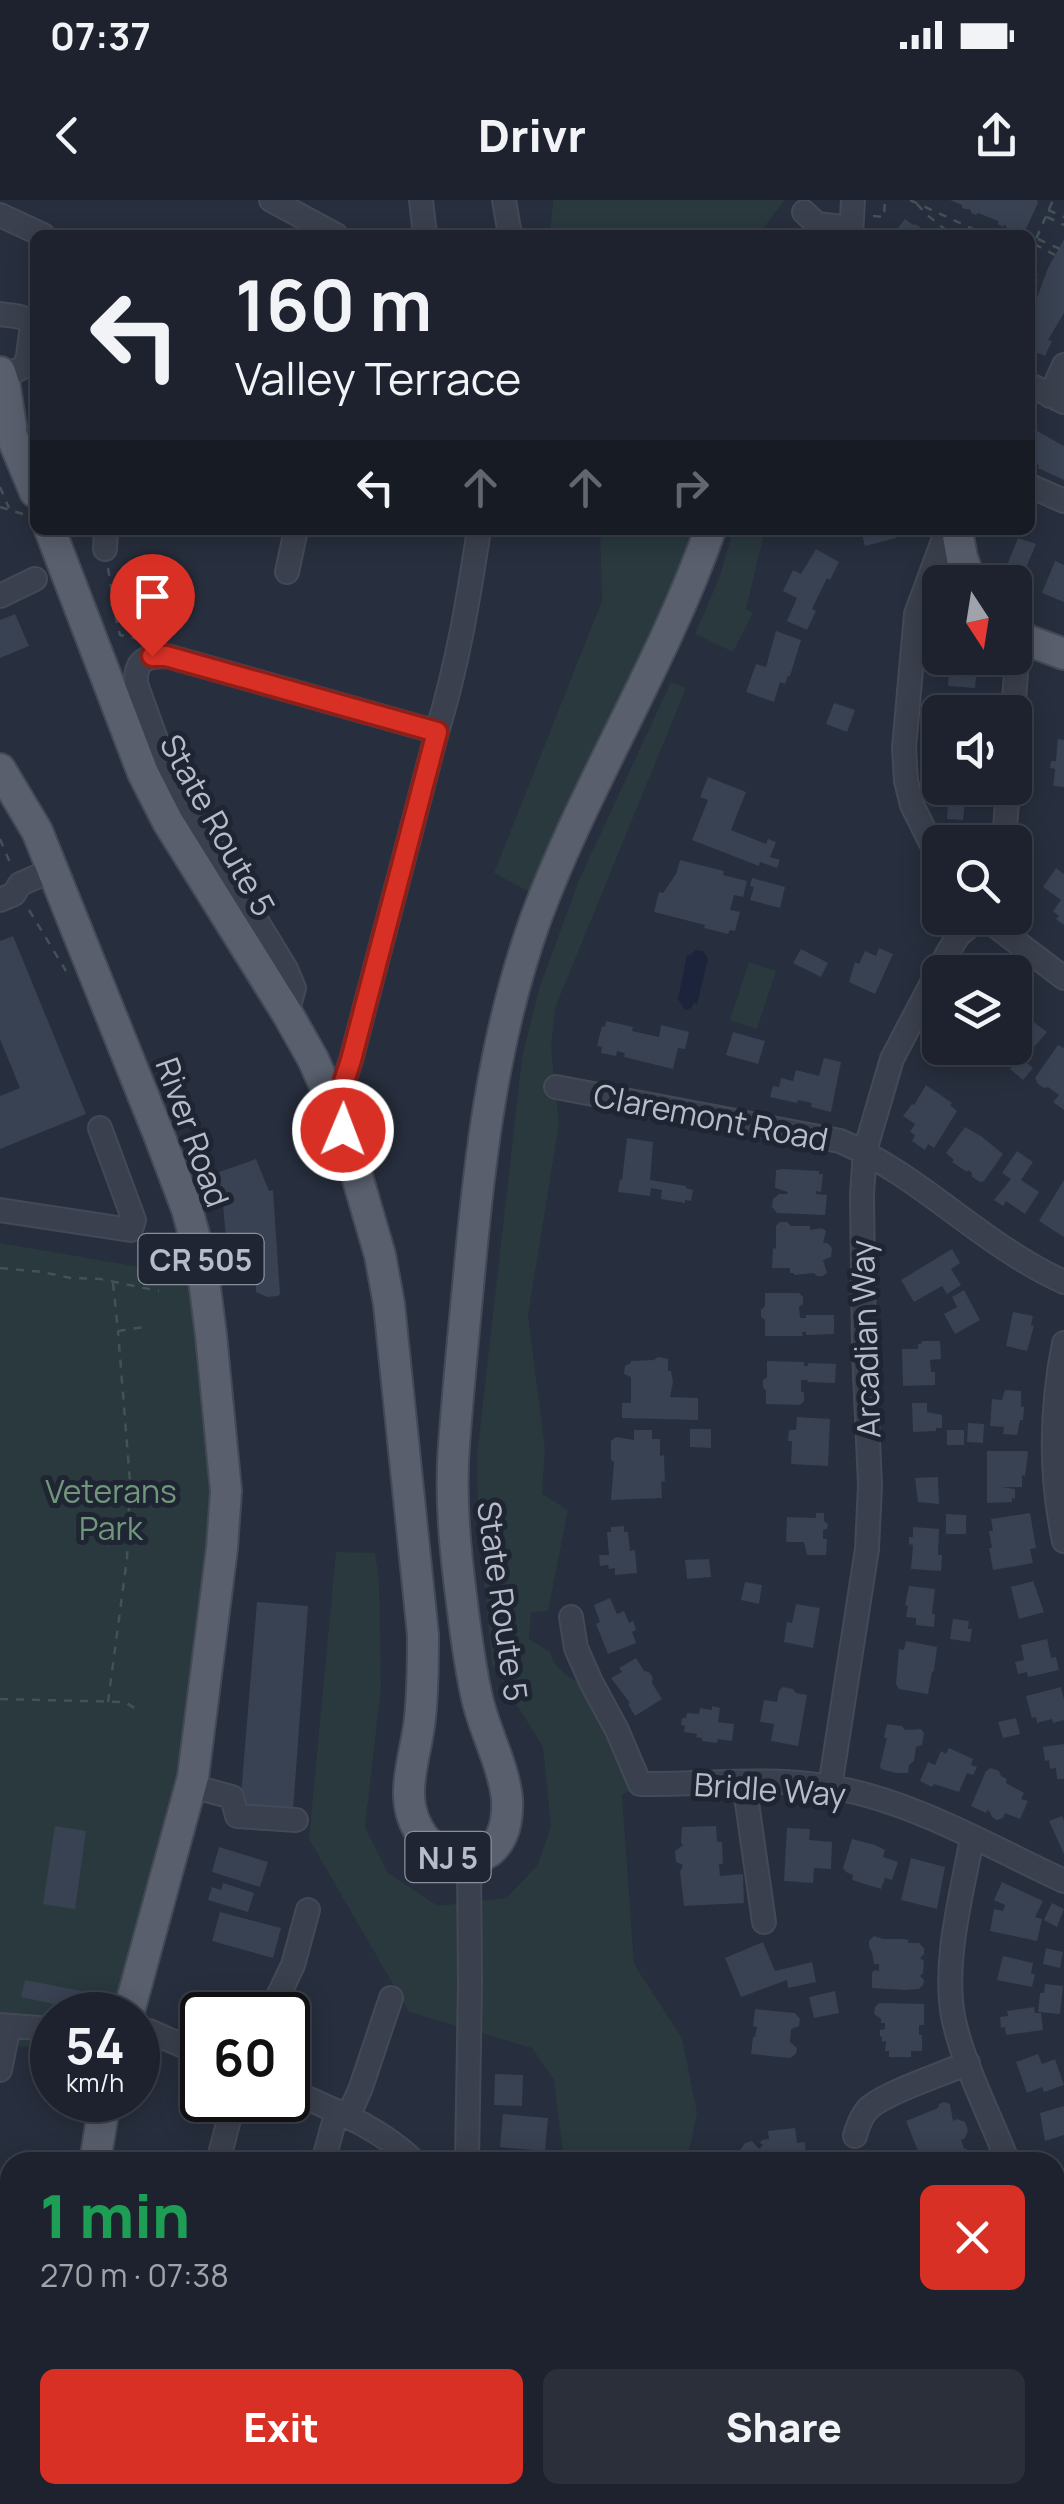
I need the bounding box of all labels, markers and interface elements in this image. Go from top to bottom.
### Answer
text: 07:37 [50,9,151,61]
text: Drivr [478,104,586,166]
icon: back [40,108,95,163]
icon: share [969,108,1024,163]
text: 160 m [235,256,432,352]
icon: left [70,270,200,400]
text: Valley Terrace [235,347,521,409]
icon: left [348,460,403,515]
icon: ahead [453,460,508,515]
icon: ahead [558,460,613,515]
icon: right [663,460,718,515]
pin [110,554,195,657]
north arrow [922,565,1032,675]
map controls [922,565,1032,1065]
icon: arrive [125,569,180,624]
button: sound [922,695,1032,805]
street label: State Route 5 [150,726,286,924]
button: search [922,825,1032,935]
button: layers [922,955,1032,1065]
street label: River Road [146,1051,240,1213]
street label: Claremont Road [590,1073,832,1161]
position arrow [291,1078,395,1182]
road number: CR 505 [138,1234,264,1284]
street label: Arcadian Way [840,1239,890,1439]
park label: Veterans Park [45,1469,177,1550]
street label: State Route 5 [467,1498,539,1704]
street label: Bridle Way [692,1762,848,1816]
road number: NJ 5 [406,1832,490,1882]
speed limit sign: 60 [180,1992,310,2122]
text: 54 [65,2011,125,2079]
text: km/h [66,2065,124,2100]
text: 1 min [40,2174,190,2256]
button: close [920,2185,1025,2290]
text: 270 m · 07:38 [40,2253,229,2297]
button: Exit [40,2369,523,2484]
button: Share [543,2369,1025,2484]

